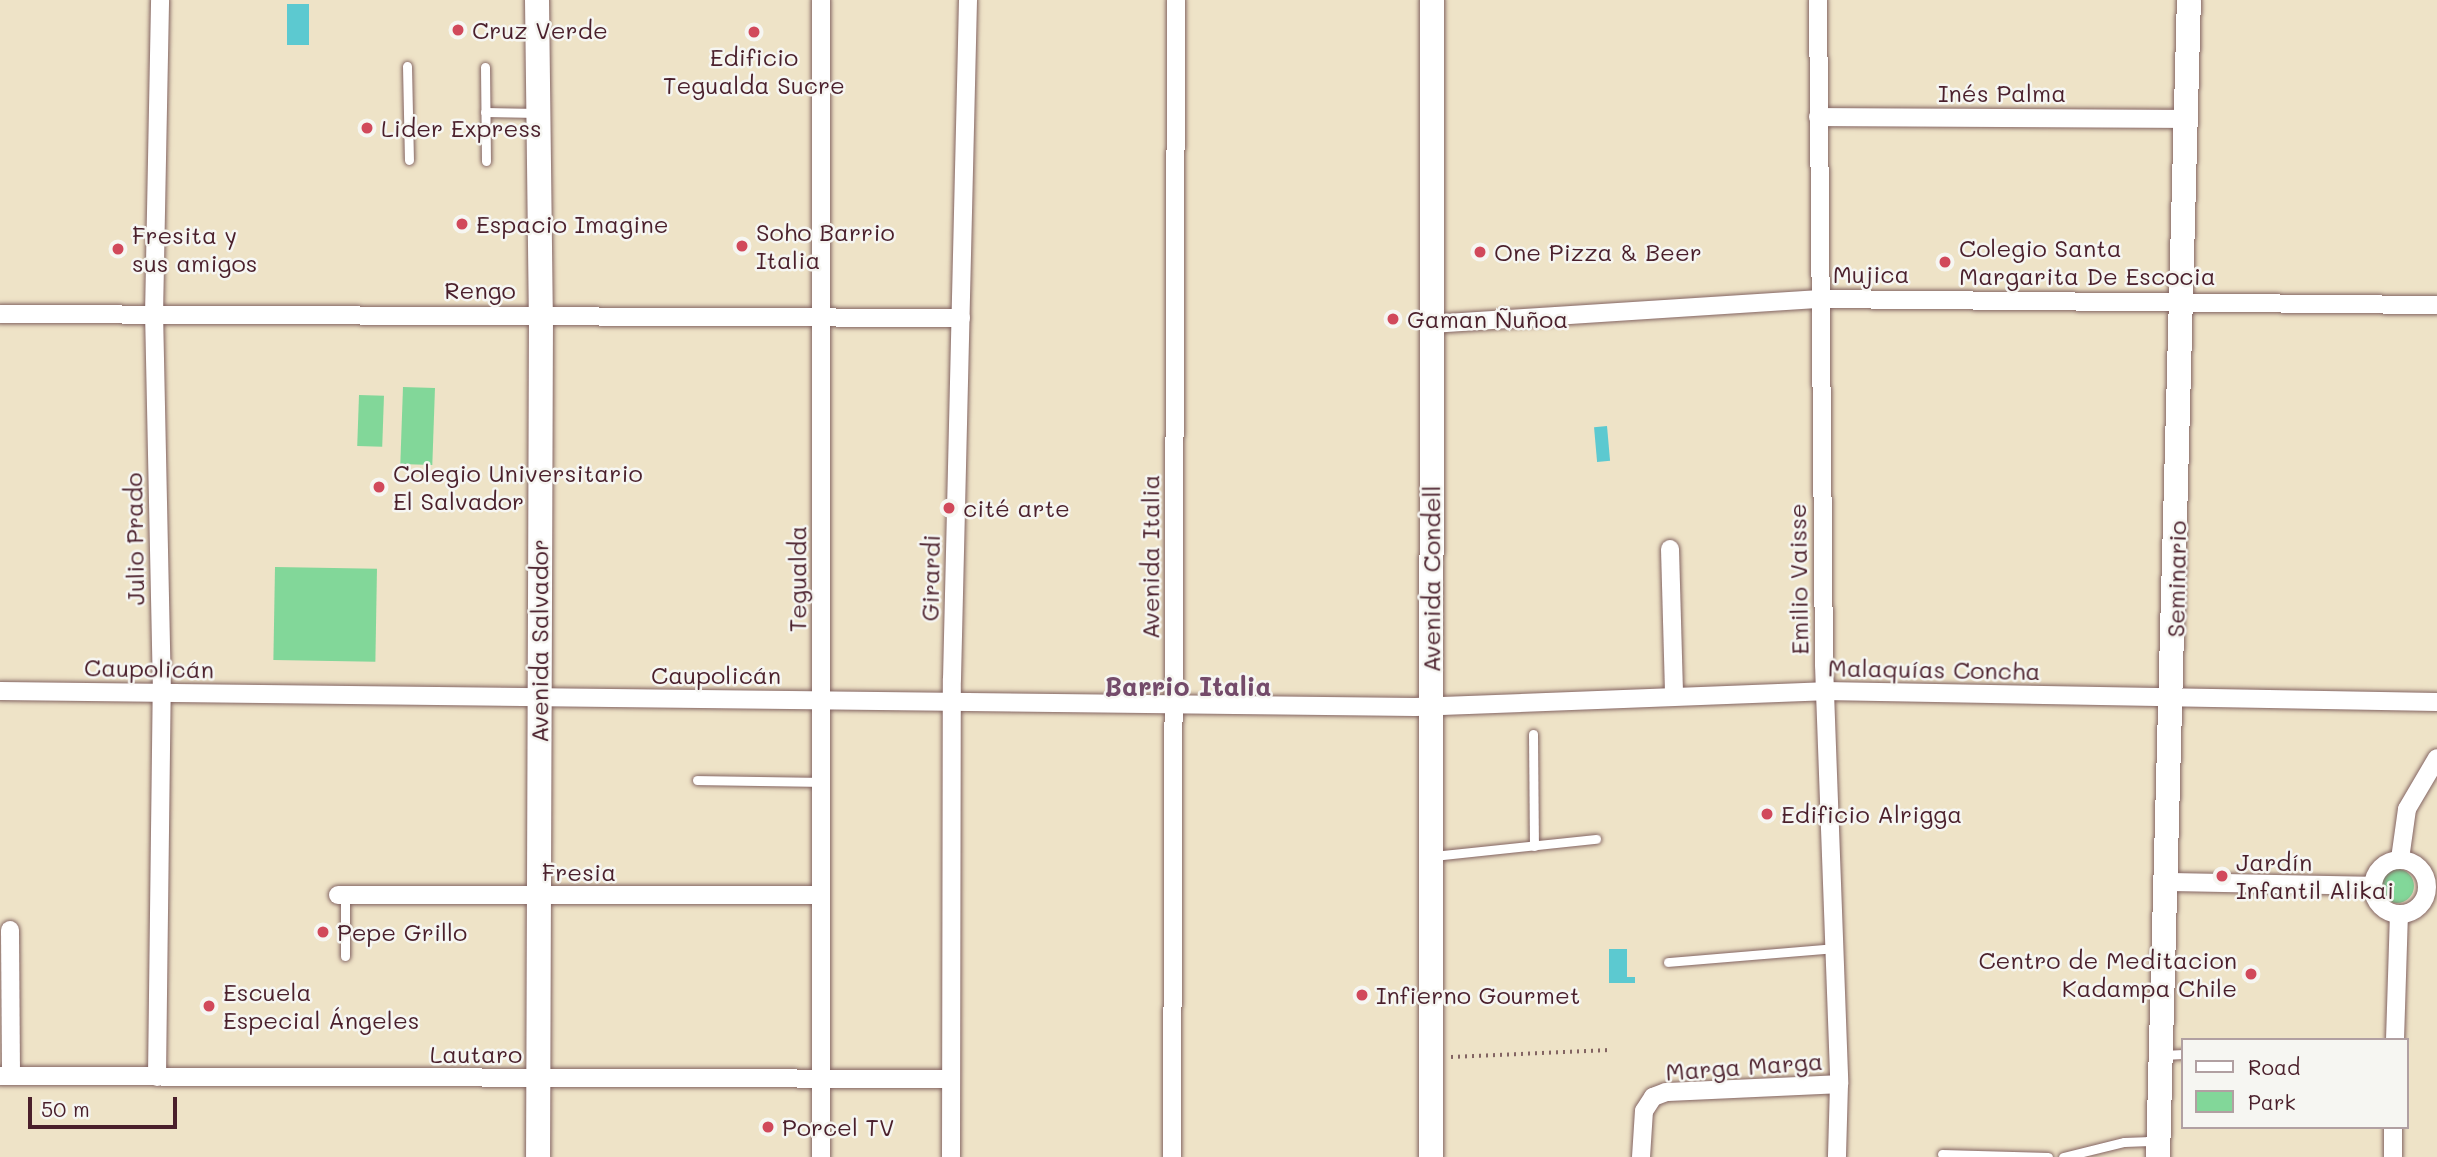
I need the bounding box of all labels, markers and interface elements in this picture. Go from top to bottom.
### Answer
place label: Cruz Verde [472,16,608,44]
marker: Cruz Verde [450,22,466,38]
marker: Edificio Tegualda Sucre [746,24,762,40]
place label: Edificio Tegualda Sucre [663,43,845,99]
street label: Inés Palma [1938,79,2066,107]
place label: Lider Express [381,114,542,142]
marker: Lider Express [359,120,375,136]
place label: Espacio Imagine [476,210,669,238]
marker: Espacio Imagine [454,216,470,232]
place label: Soho Barrio Italia [756,218,895,274]
place label: Fresita y sus amigos [132,221,257,277]
place label: Colegio Santa Margarita De Escocia [1959,234,2216,290]
marker: Soho Barrio Italia [734,238,750,254]
place label: One Pizza & Beer [1494,238,1702,266]
marker: Fresita y sus amigos [110,241,126,257]
marker: One Pizza & Beer [1472,244,1488,260]
marker: Colegio Santa Margarita De Escocia [1937,254,1953,270]
street label: Mujica [1833,260,1909,288]
street label: Rengo [444,276,516,304]
place label: Gaman Ñuñoa [1407,305,1568,333]
marker: Gaman Ñuñoa [1385,311,1401,327]
place label: Colegio Universitario El Salvador [393,459,643,515]
street label: Julio Prado [118,472,150,606]
street label: Avenida Italia [1136,475,1164,639]
marker: Colegio Universitario El Salvador [371,479,387,495]
street label: Avenida Condell [1417,485,1445,673]
place label: cité arte [963,494,1070,522]
marker: cité arte [941,500,957,516]
street label: Emilio Vaisse [1782,503,1814,655]
street label: Seminario [2161,520,2191,638]
street label: Tegualda [783,526,811,632]
street label: Girardi [915,534,945,622]
street label: Avenida Salvador [525,539,553,743]
street label: Caupolicán [84,652,214,684]
street label: Malaquías Concha [1827,653,2041,685]
street label: Caupolicán [651,661,781,689]
district label: Barrio Italia [1104,671,1272,703]
place label: Edificio Alrigga [1781,800,1962,828]
marker: Edificio Alrigga [1759,806,1775,822]
place label: Jardín Infantil Alikai [2236,848,2394,904]
street label: Fresia [542,858,616,886]
marker: Jardín Infantil Alikai [2214,868,2230,884]
place label: Pepe Grillo [337,918,467,946]
marker: Pepe Grillo [315,924,331,940]
place label: Centro de Meditacion Kadampa Chile [1978,946,2237,1002]
marker: Centro de Meditacion Kadampa Chile [2243,966,2259,982]
place label: Escuela Especial Ángeles [223,978,419,1034]
place label: Infierno Gourmet [1376,981,1580,1009]
marker: Infierno Gourmet [1354,987,1370,1003]
marker: Escuela Especial Ángeles [201,998,217,1014]
legend [2182,1038,2409,1129]
street label: Lautaro [430,1040,522,1068]
street label: Marga Marga [1664,1046,1824,1086]
text: Road [2248,1053,2300,1080]
scale bar [32,1084,180,1128]
text: Park [2248,1088,2296,1115]
text: 50 m [41,1095,90,1122]
place label: Porcel TV [782,1113,894,1141]
marker: Porcel TV [760,1119,776,1135]

